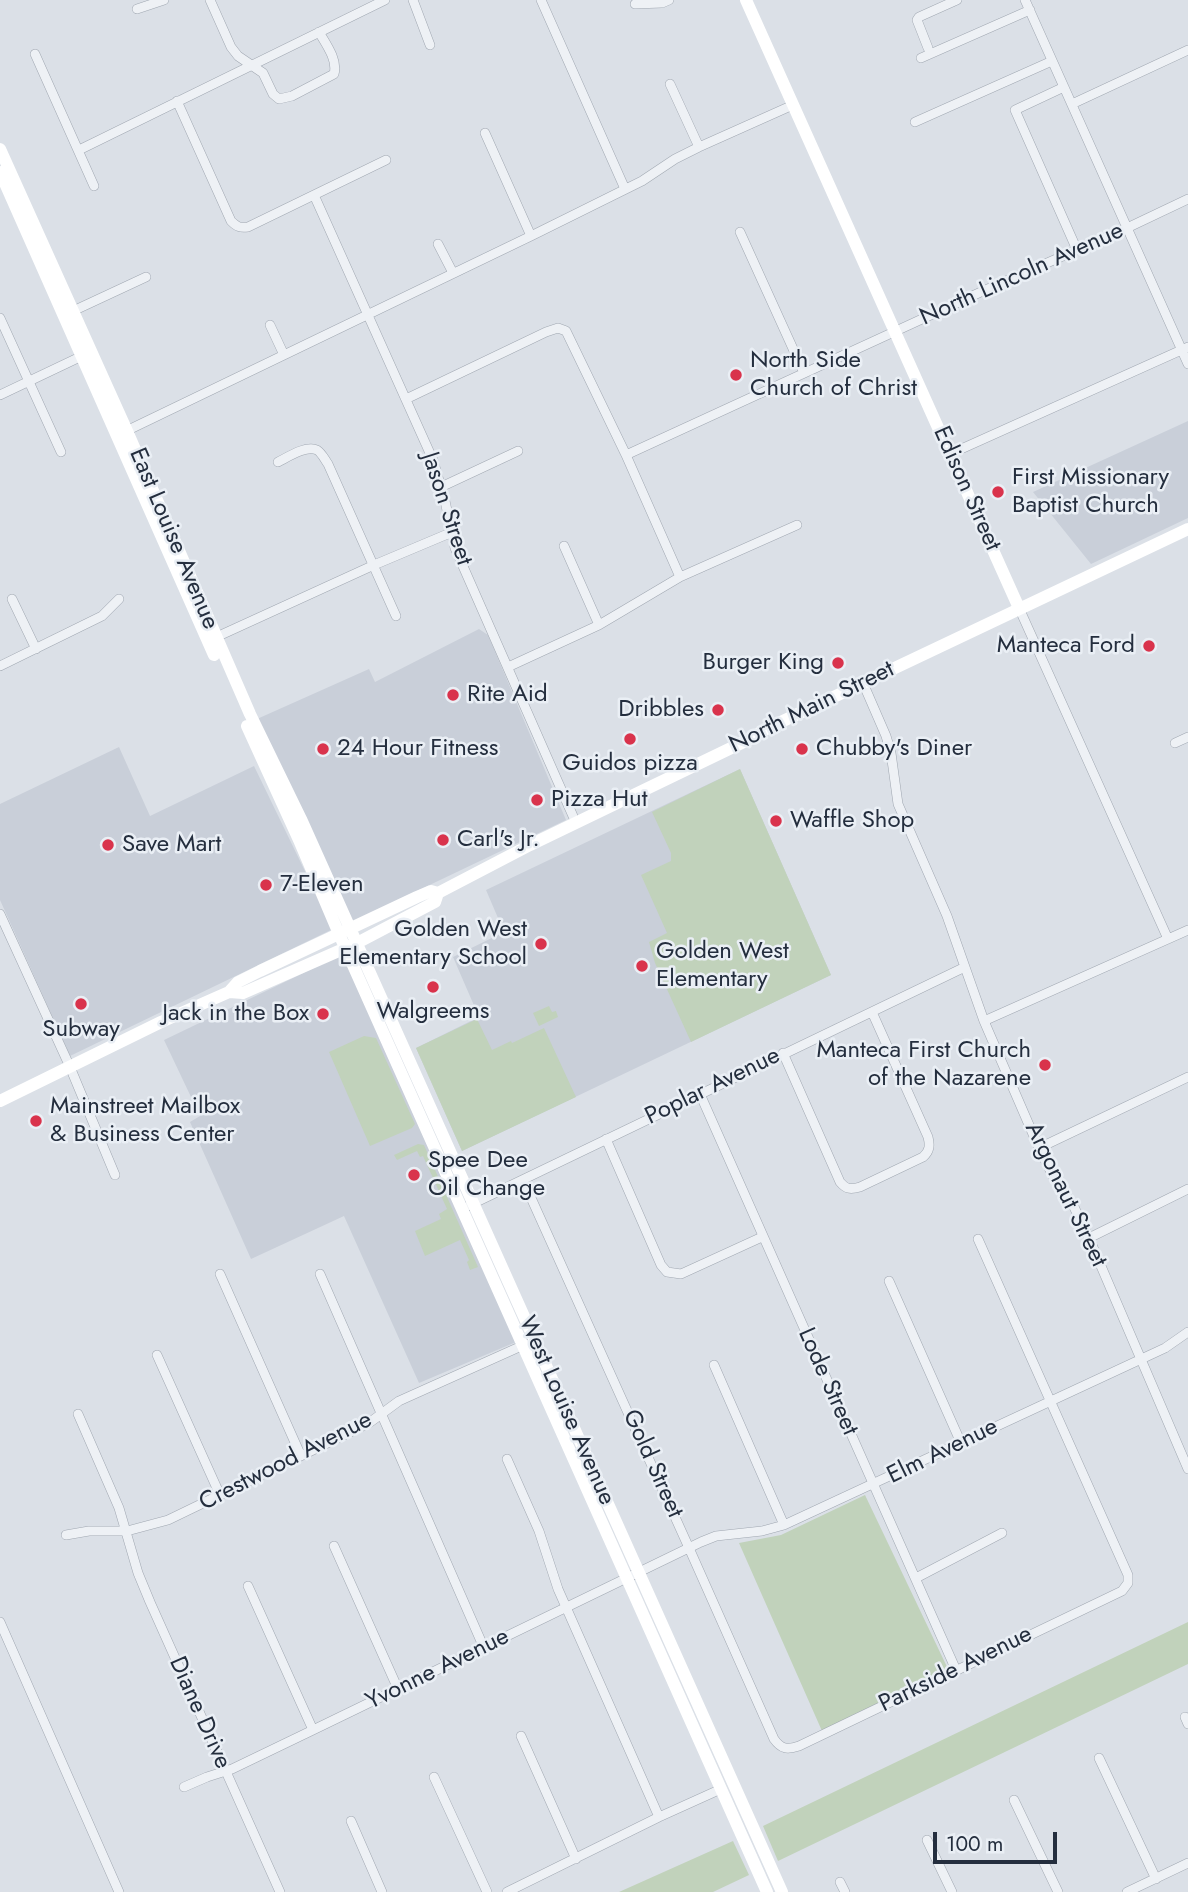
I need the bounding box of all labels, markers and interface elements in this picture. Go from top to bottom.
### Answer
street label: North Lincoln Avenue [916,217,1128,333]
place label: North Side Church of Christ [750,347,917,403]
marker: North Side Church of Christ [728,367,744,383]
street label: Edison Street [926,422,1006,556]
street label: East Louise Avenue [122,444,224,634]
street label: Jason Street [414,449,478,569]
place label: First Missionary Baptist Church [1012,464,1169,520]
marker: First Missionary Baptist Church [990,484,1006,500]
place label: Manteca Ford [997,632,1135,660]
marker: Manteca Ford [1141,638,1157,654]
place label: Burger King [703,649,824,677]
marker: Burger King [830,655,846,671]
street label: North Main Street [725,656,899,760]
place label: Rite Aid [467,681,548,709]
marker: Rite Aid [445,687,461,703]
place label: Dribbles [618,696,704,724]
marker: Dribbles [710,702,726,718]
marker: Guidos pizza [622,731,638,747]
place label: 24 Hour Fitness [337,735,498,763]
place label: Chubby's Diner [816,735,972,763]
marker: 24 Hour Fitness [315,741,331,757]
marker: Chubby's Diner [794,741,810,757]
place label: Guidos pizza [562,750,698,778]
place label: Pizza Hut [551,786,647,814]
marker: Pizza Hut [529,792,545,808]
place label: Waffle Shop [790,807,914,835]
marker: Waffle Shop [768,813,784,829]
place label: Carl's Jr. [457,826,540,854]
place label: Save Mart [122,831,221,859]
marker: Carl's Jr. [435,832,451,848]
marker: Save Mart [100,837,116,853]
place label: 7-Eleven [280,871,364,899]
marker: 7-Eleven [258,877,274,893]
place label: Golden West Elementary School [339,916,527,972]
marker: Golden West Elementary School [533,936,549,952]
place label: Golden West Elementary [656,938,789,994]
marker: Golden West Elementary [634,958,650,974]
marker: Walgreems [425,979,441,995]
marker: Subway [73,996,89,1012]
place label: Walgreems [376,998,490,1026]
place label: Jack in the Box [162,1000,309,1028]
marker: Jack in the Box [315,1006,331,1022]
place label: Subway [42,1016,120,1044]
place label: Manteca First Church of the Nazarene [816,1037,1031,1093]
street label: Poplar Avenue [641,1042,785,1132]
marker: Manteca First Church of the Nazarene [1037,1057,1053,1073]
place label: Mainstreet Mailbox & Business Center [50,1093,240,1149]
marker: Mainstreet Mailbox & Business Center [28,1113,44,1129]
street label: Argonaut Street [1018,1118,1112,1272]
place label: Spee Dee Oil Change [428,1147,545,1203]
marker: Spee Dee Oil Change [406,1167,422,1183]
street label: West Louise Avenue [511,1312,621,1510]
street label: Lode Street [791,1324,863,1440]
street label: Gold Street [615,1405,689,1523]
street label: Crestwood Avenue [195,1406,377,1518]
street label: Elm Avenue [883,1413,1003,1491]
street label: Parkside Avenue [875,1621,1037,1719]
street label: Yvonne Avenue [362,1623,514,1717]
street label: Diane Drive [162,1653,236,1773]
scale bar [936,1818,1060,1862]
text: 100 m [946,1829,1003,1859]

